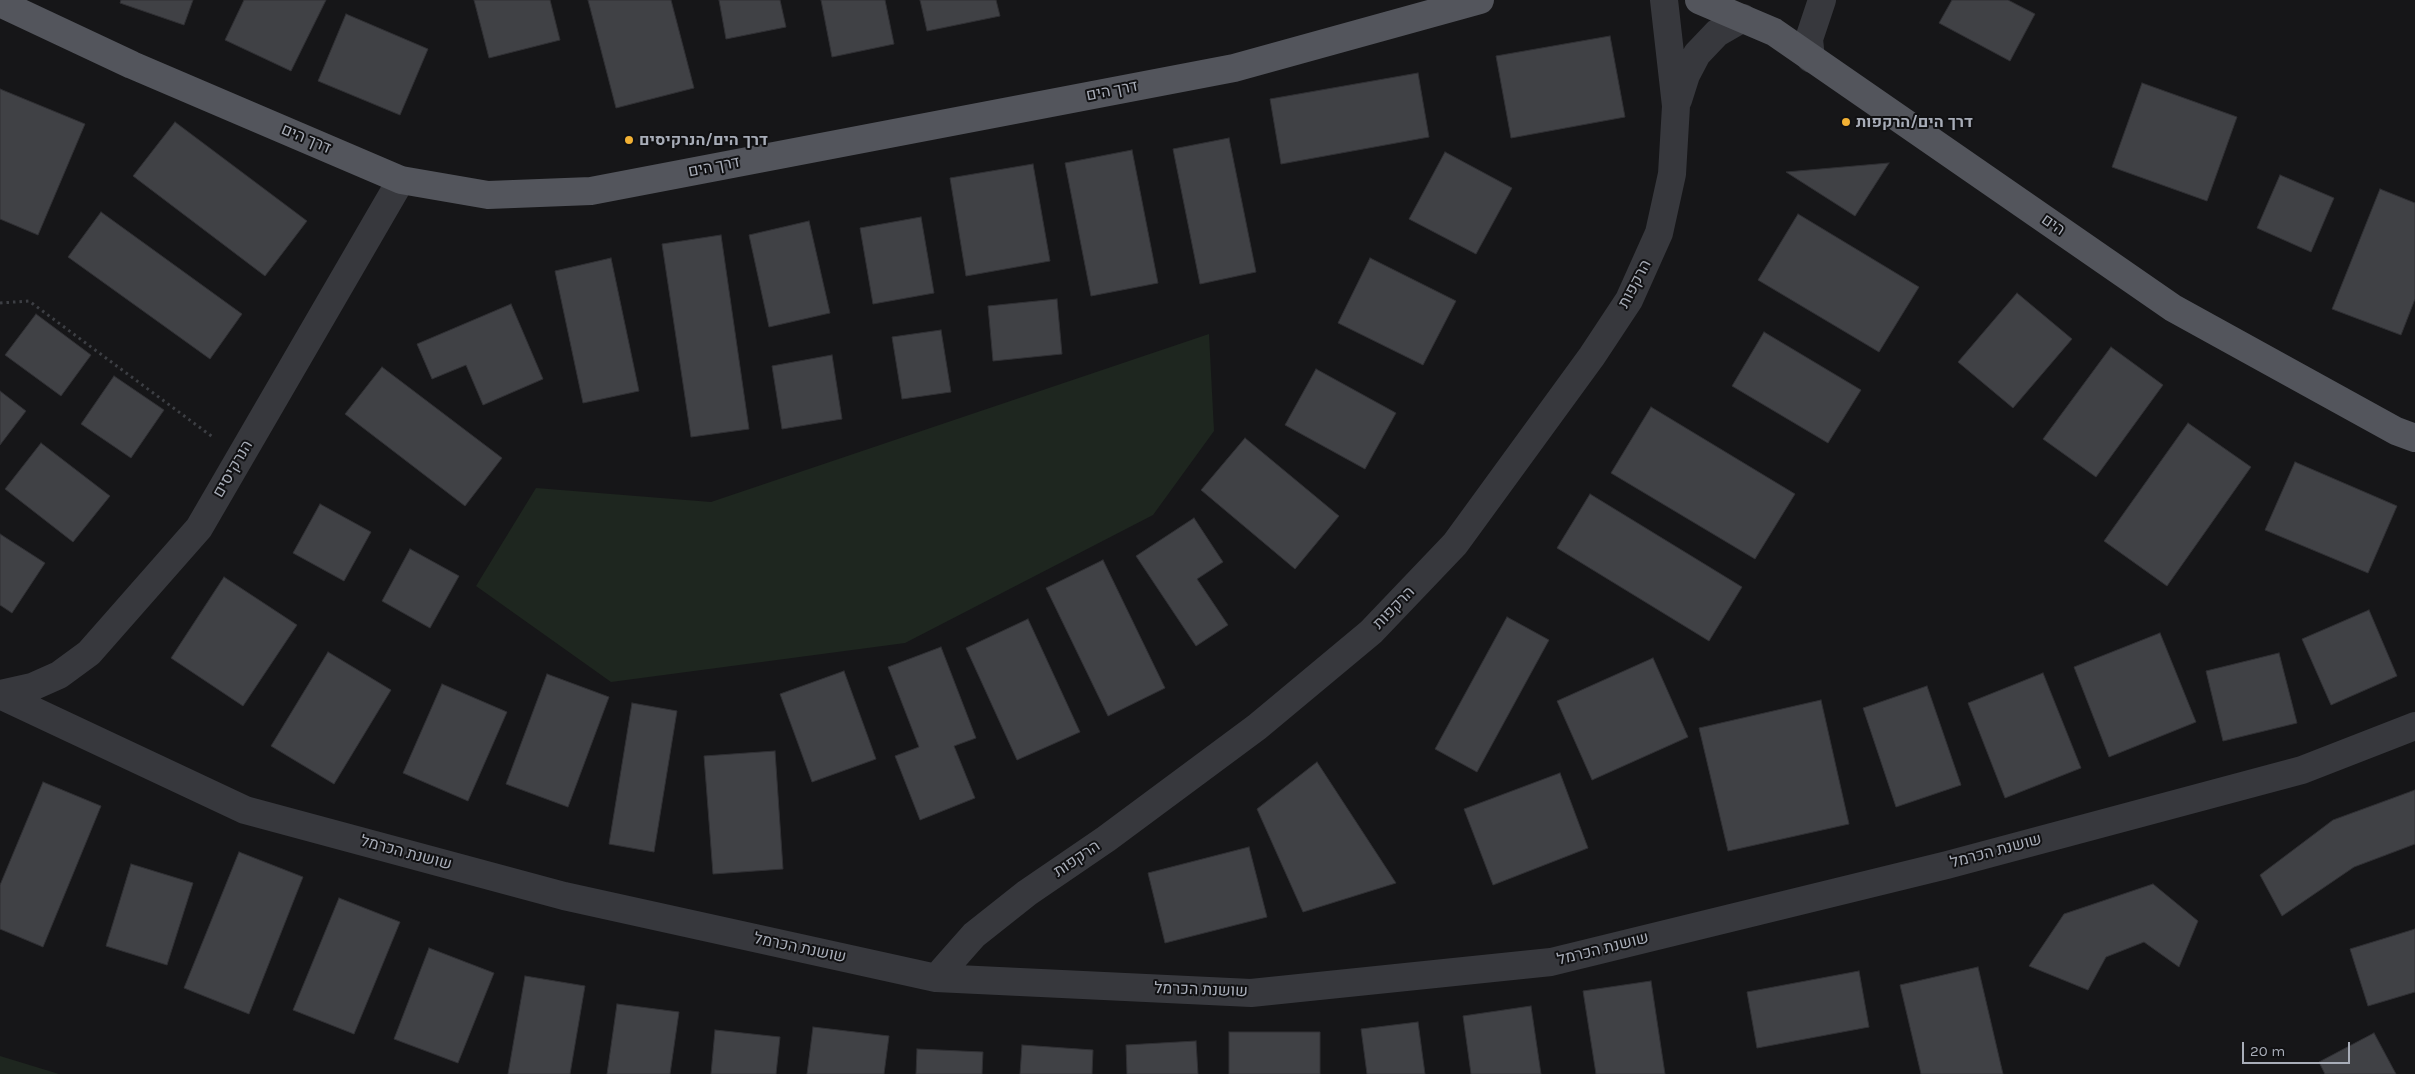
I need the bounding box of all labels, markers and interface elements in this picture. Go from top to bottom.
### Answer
street label: דרך הים [1084,77,1140,105]
place label: דרך הים/הרקפות [1856,112,1973,132]
marker: דרך הים/הרקפות [1840,116,1852,128]
street label: דרך הים [278,120,334,158]
place label: דרך הים/הנרקיסים [639,130,768,150]
marker: דרך הים/הנרקיסים [623,134,635,146]
street label: דרך הים [686,153,742,181]
street label: הים [2038,210,2068,240]
street label: הרקפות [1614,257,1656,311]
street label: הנרקיסים [209,437,257,501]
street label: הרקפות [1369,583,1419,633]
street label: שושנת הכרמל [1948,830,2044,872]
street label: שושנת הכרמל [358,832,454,874]
street label: הרקפות [1050,837,1104,881]
street label: שושנת הכרמל [1555,928,1651,970]
street label: שושנת הכרמל [752,929,848,967]
street label: שושנת הכרמל [1154,979,1248,1001]
scale bar [2245,1032,2352,1064]
text: 20 m [2250,1042,2285,1060]

